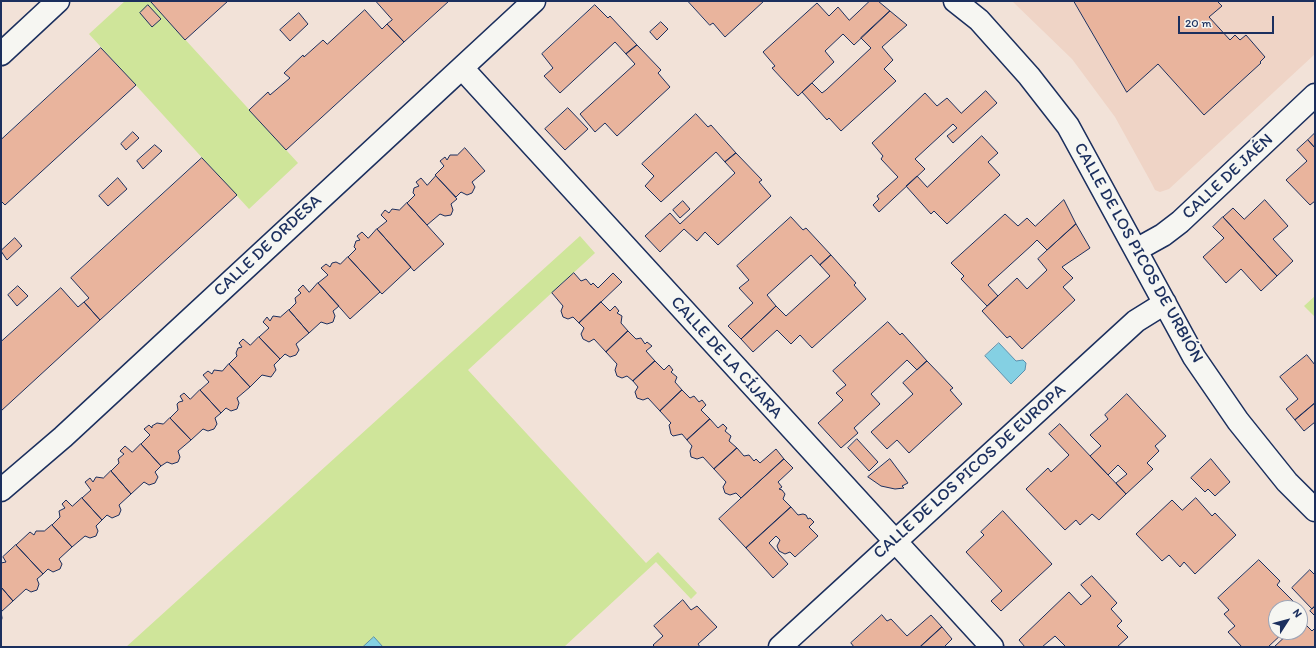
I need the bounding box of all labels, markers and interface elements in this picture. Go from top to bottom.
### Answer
scale bar [1180,8,1276,34]
text: 20 m [1185,16,1212,30]
street label: CALLE DE JAÉN [1178,130,1278,224]
street label: CALLE DE LOS PICOS DE URBIÓN [1069,139,1207,367]
street label: CALLE DE ORDESA [210,191,326,301]
street label: CALLE DE LA CÍJARA [666,293,786,423]
street label: CALLE DE LOS PICOS DE EUROPA [870,380,1070,564]
north arrow [1268,600,1308,640]
text: N [1290,606,1305,620]

